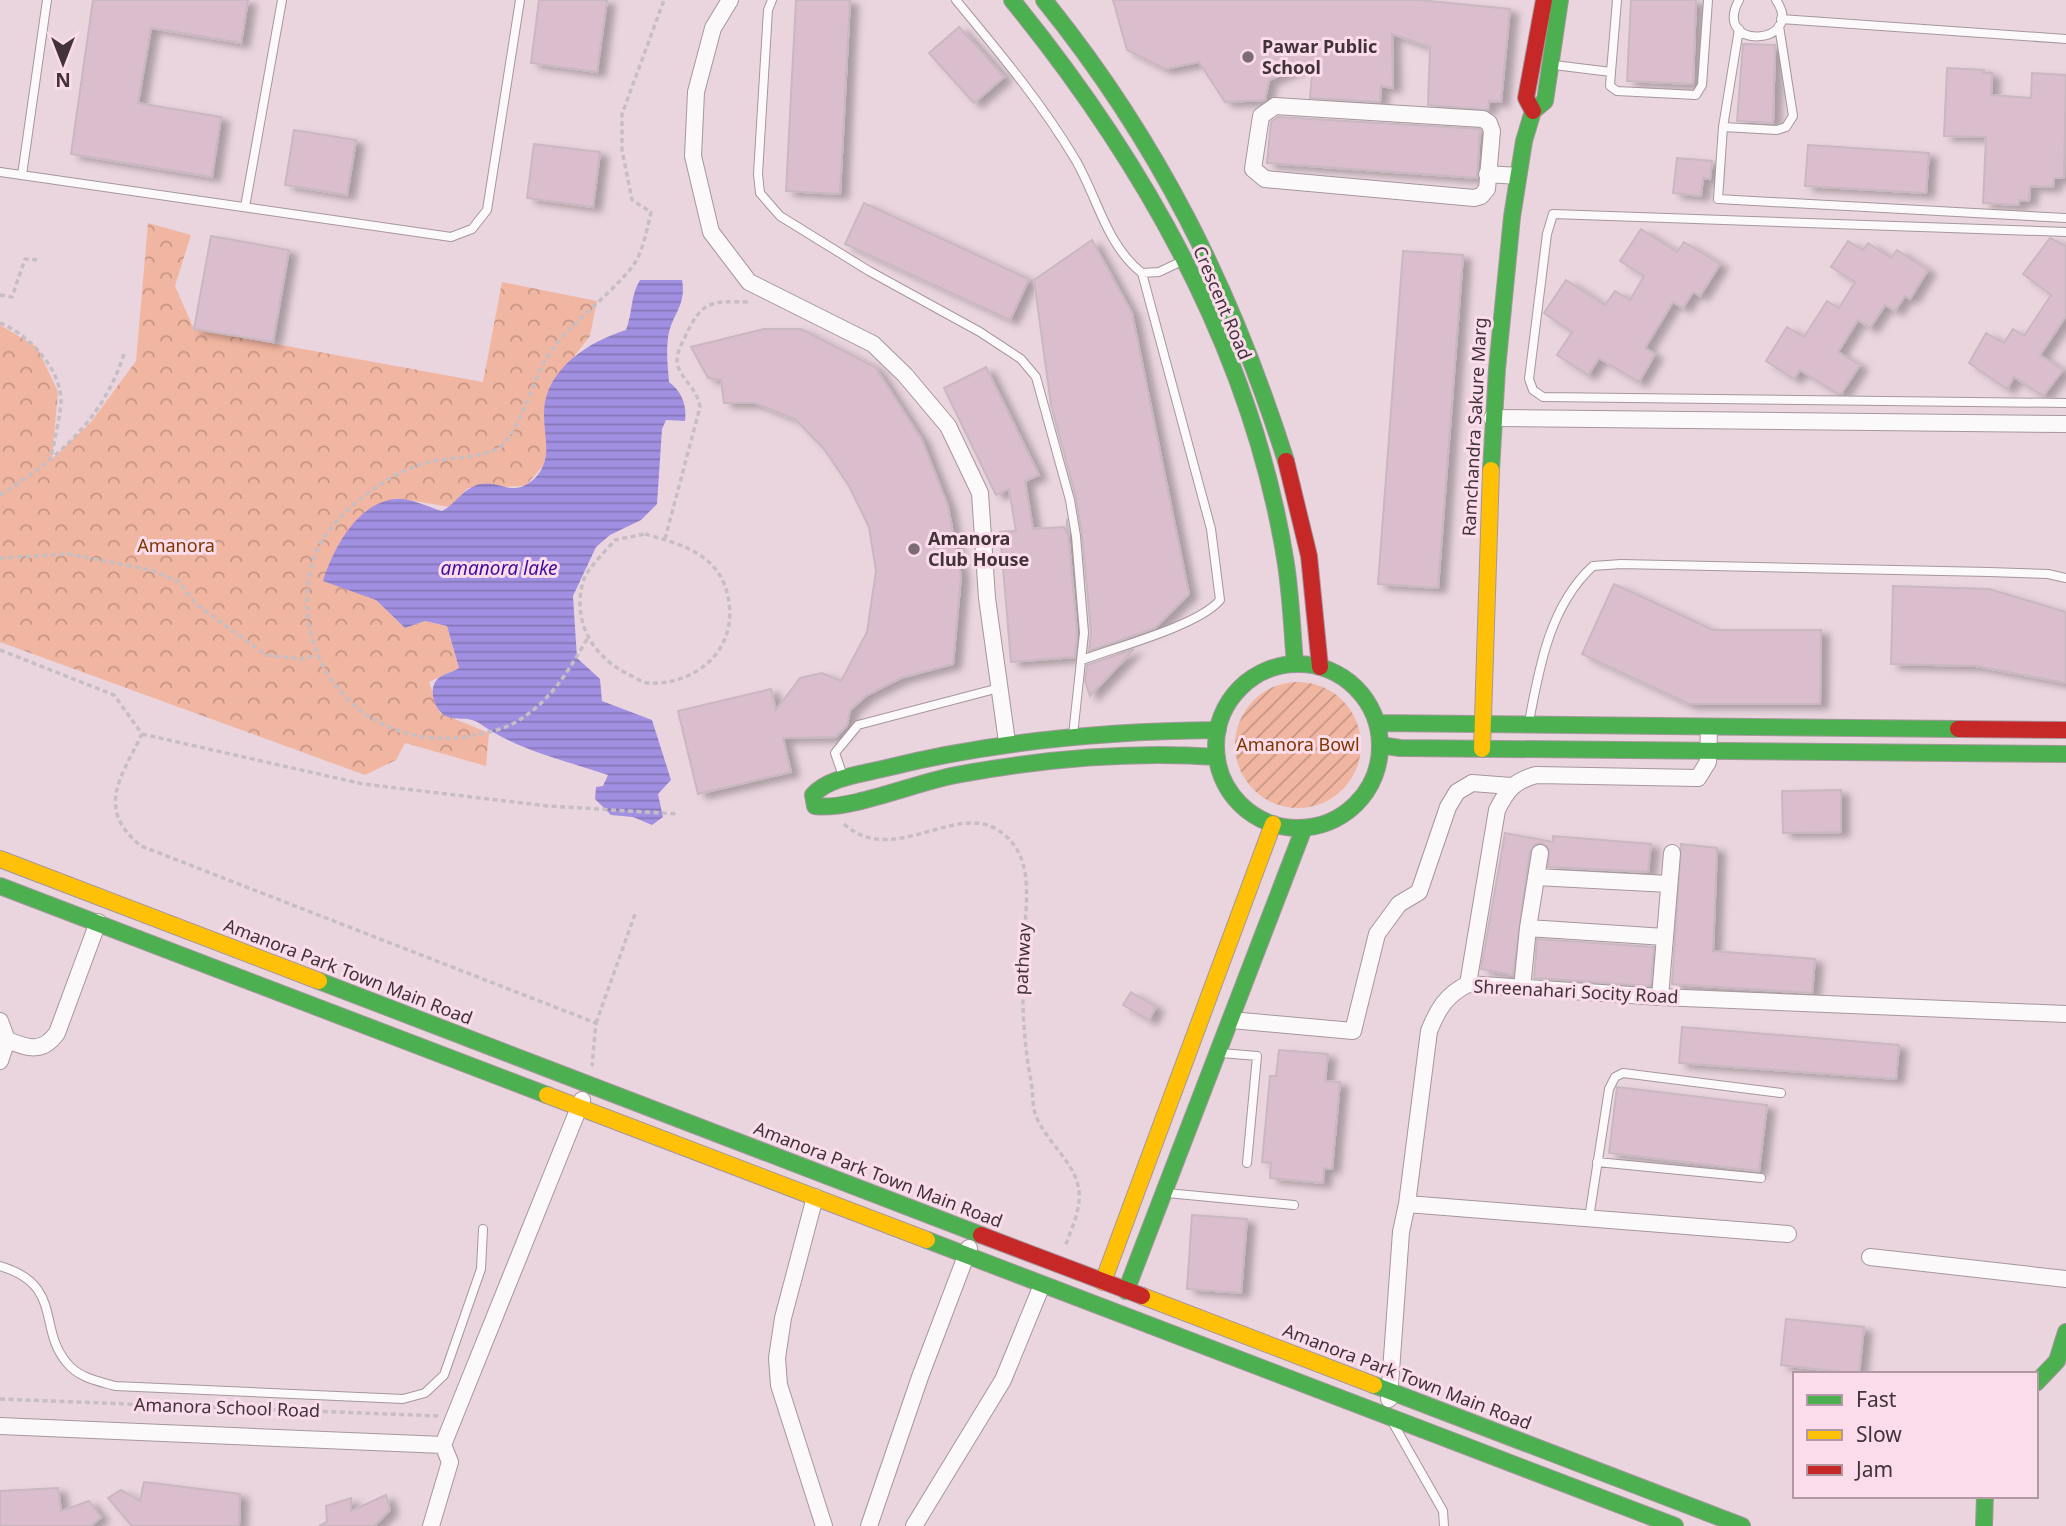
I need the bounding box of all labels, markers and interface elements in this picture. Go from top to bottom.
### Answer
north arrow [28,28,98,98]
place label: Pawar Public School [1262,34,1377,79]
marker: Pawar Public School [1240,49,1256,65]
text: N [55,67,71,93]
street label: Crescent Road [1188,242,1258,363]
street label: Ramchandra Sakure Marg [1456,317,1492,537]
place label: Amanora Club House [928,526,1029,571]
park label: Amanora [137,533,215,557]
marker: Amanora Club House [906,541,922,557]
water label: amanora lake [440,555,558,581]
park label: Amanora Bowl [1236,732,1360,756]
street label: Amanora Park Town Main Road [221,912,476,1030]
street label: pathway [1008,921,1036,996]
street label: Shreenahari Socity Road [1473,974,1679,1008]
street label: Amanora Park Town Main Road [751,1115,1006,1233]
street label: Amanora Park Town Main Road [1280,1317,1535,1435]
legend [1793,1372,2038,1498]
text: Fast [1856,1385,1897,1413]
street label: Amanora School Road [134,1392,321,1422]
text: Slow [1856,1420,1902,1448]
text: Jam [1854,1455,1893,1483]

